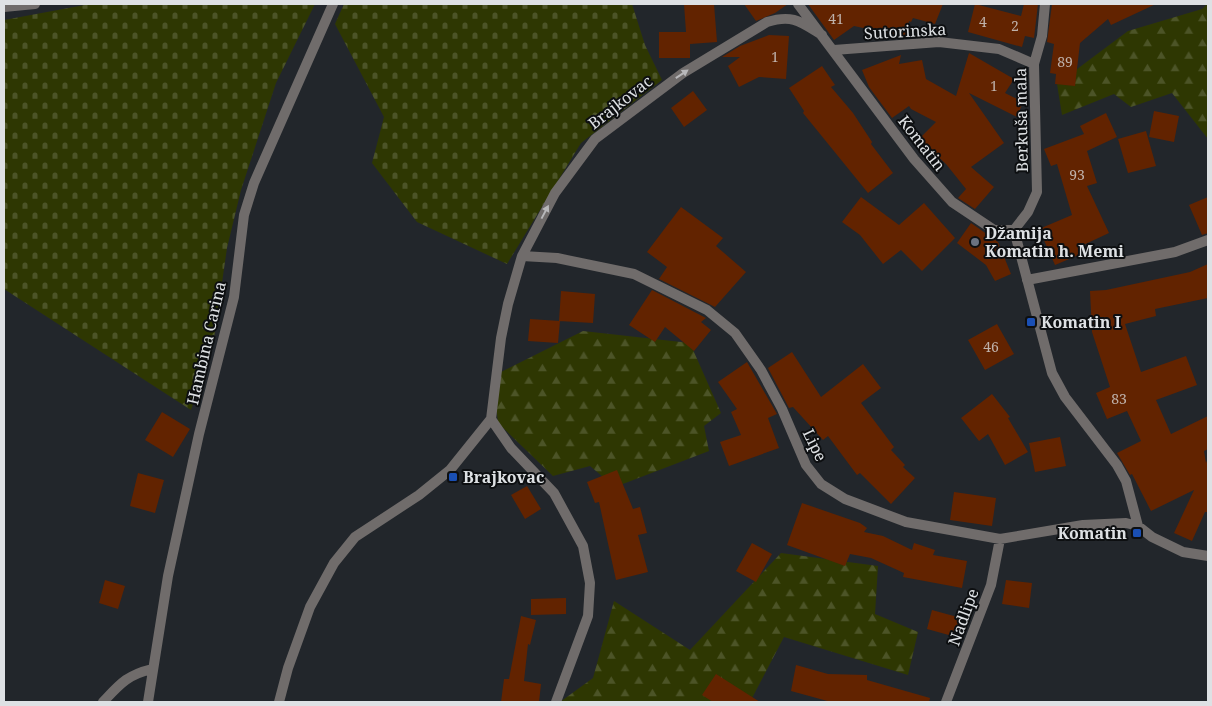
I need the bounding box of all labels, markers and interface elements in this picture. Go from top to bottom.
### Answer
house number: 41 [828,9,844,28]
house number: 4 [979,12,987,31]
house number: 2 [1011,16,1019,35]
street label: Sutorinska [863,18,947,44]
house number: 1 [771,47,779,66]
house number: 89 [1057,52,1073,71]
street label: Berkuša mala [1009,68,1033,172]
one-way arrow [675,69,688,79]
street label: Brajkovac [583,70,657,134]
house number: 1 [990,76,998,95]
street label: Komatin [893,110,951,176]
house number: 93 [1069,165,1085,184]
one-way arrow [541,205,549,220]
place label: Džamija Komatin h. Memi [985,222,1124,262]
marker: Džamija Komatin h. Memi [969,236,981,248]
street label: Hambina Carina [181,279,231,407]
place label: Komatin I [1041,311,1121,333]
marker: Komatin I [1025,316,1037,328]
house number: 46 [983,337,999,356]
house number: 83 [1111,389,1127,408]
street label: Lipe [798,425,832,465]
place label: Brajkovac [463,466,544,488]
marker: Brajkovac [447,471,459,483]
place label: Komatin [1058,522,1127,544]
marker: Komatin [1131,527,1143,539]
street label: Nadlipe [942,585,984,649]

